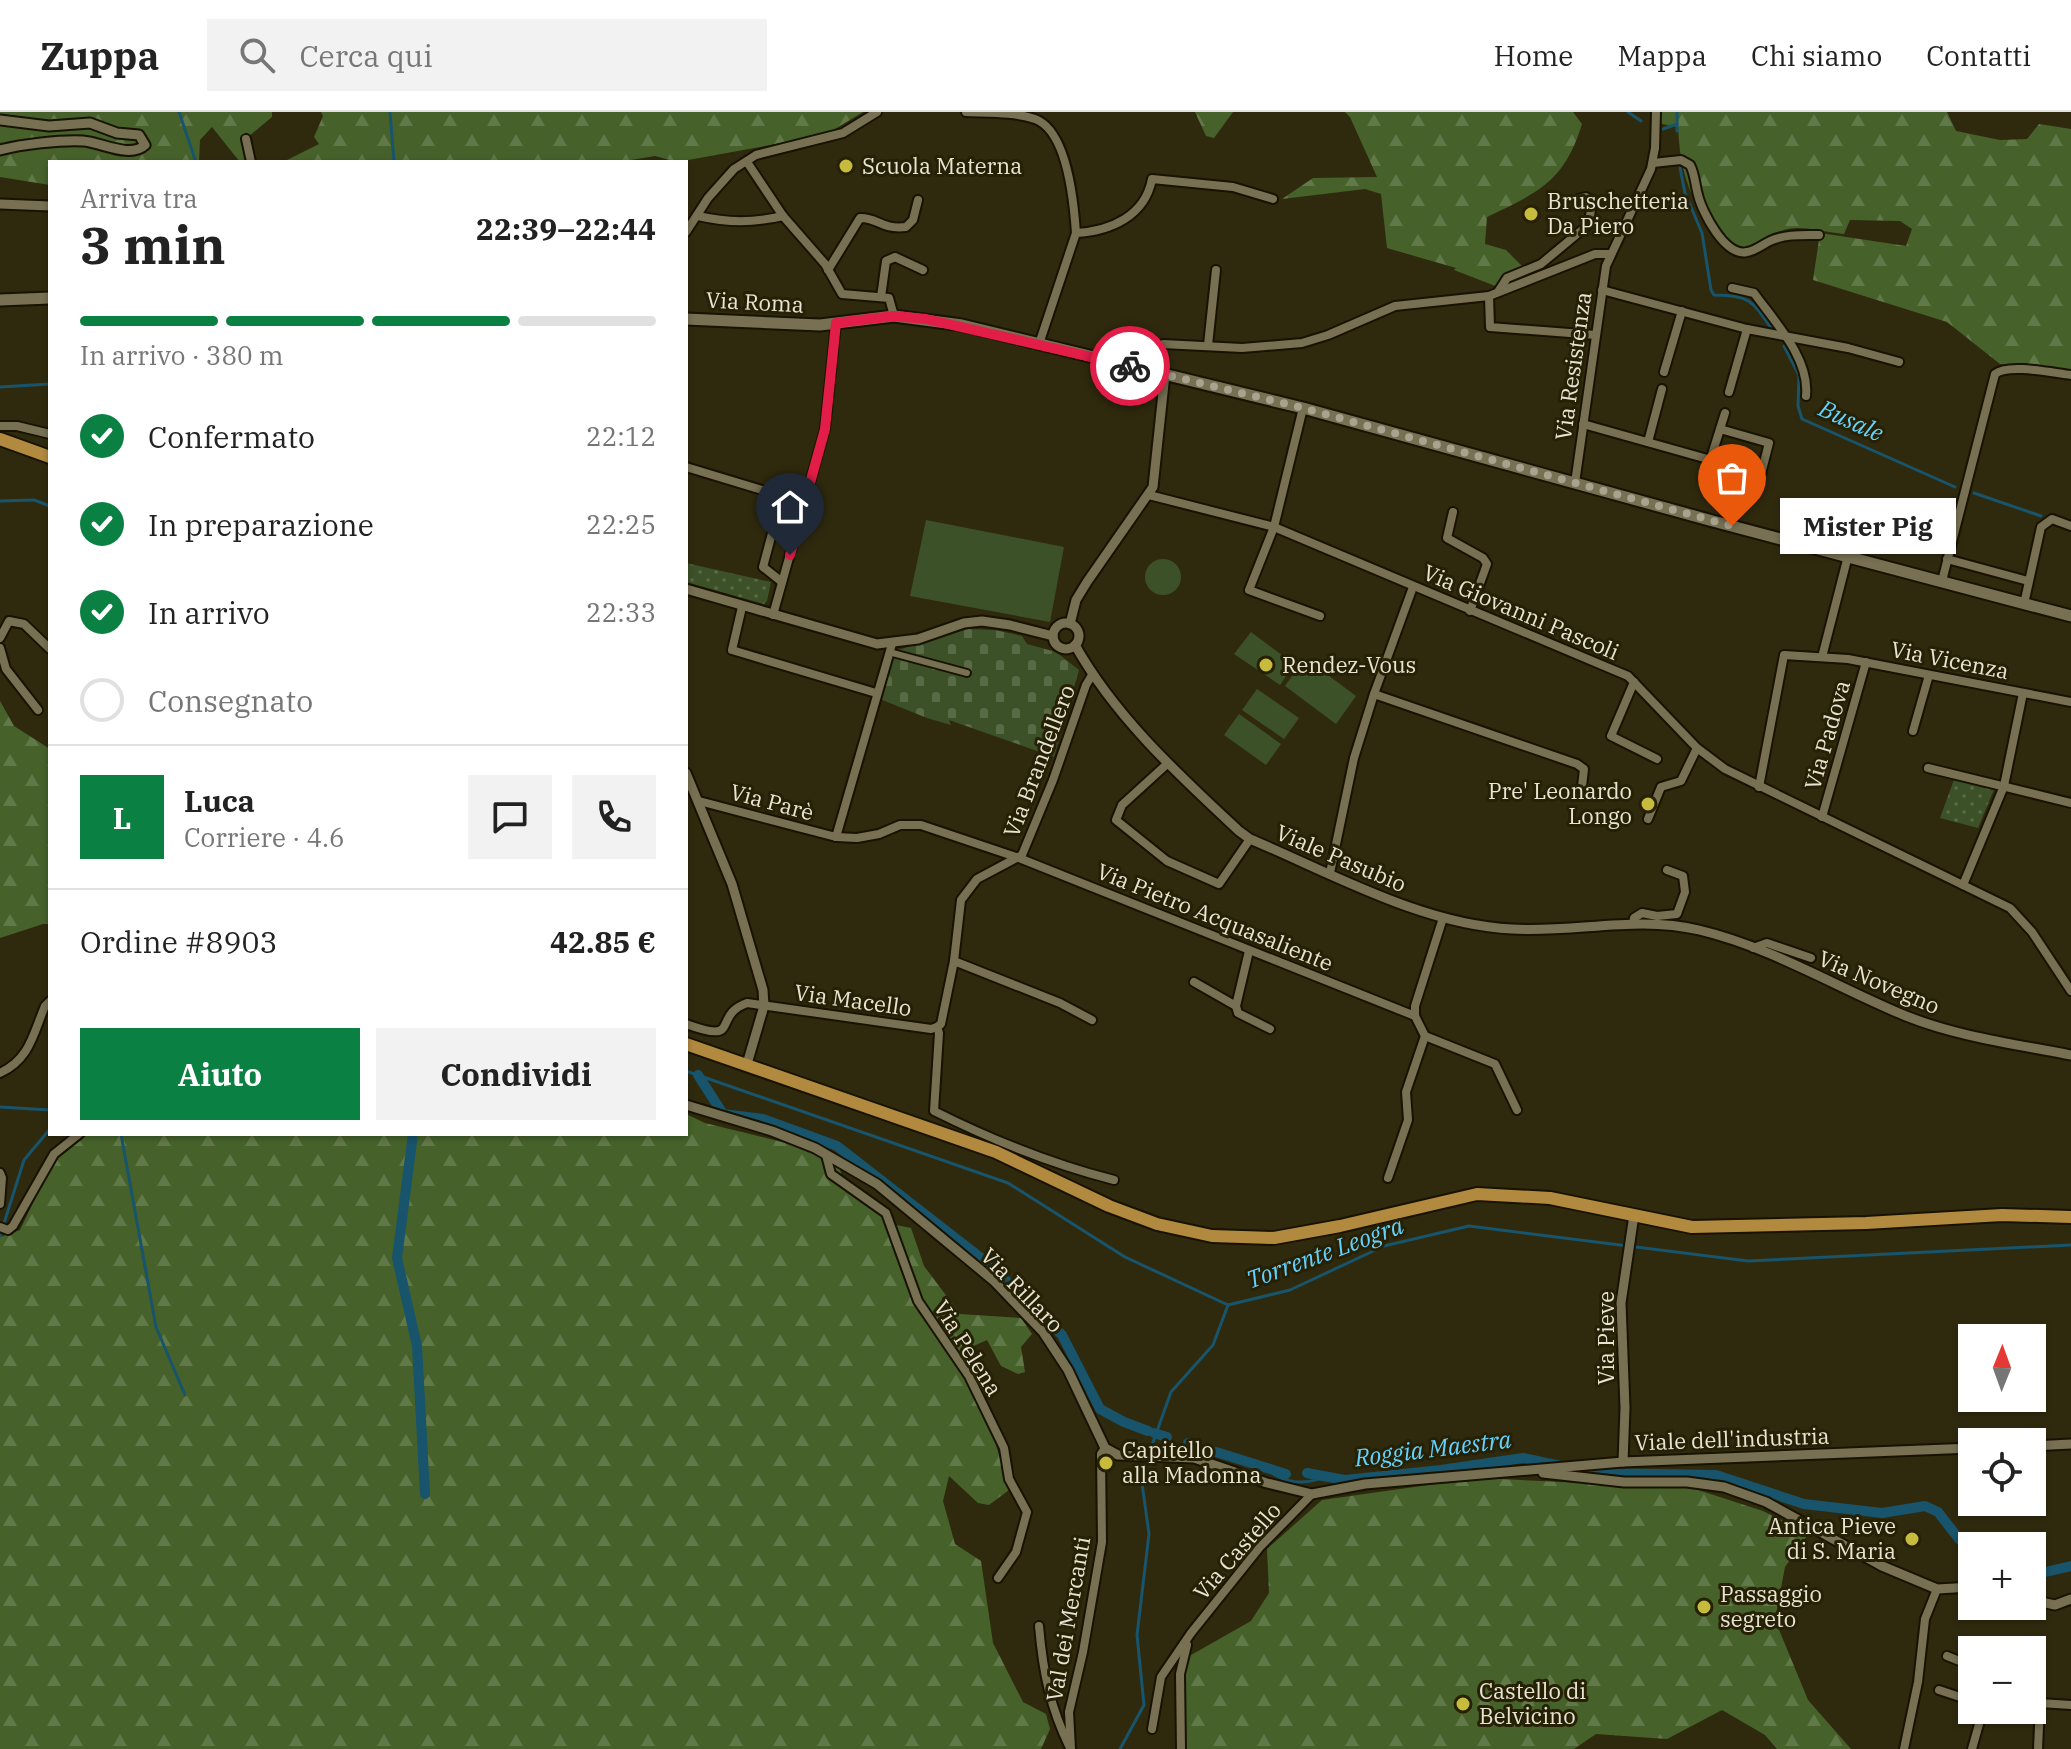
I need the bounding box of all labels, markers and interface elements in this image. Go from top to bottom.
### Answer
search box [207,19,767,91]
text: Zuppa [40,31,159,80]
icon: search [235,33,279,77]
text: Cerca qui [299,36,433,75]
text: Home [1494,37,1573,74]
text: Mappa [1617,37,1707,74]
text: Chi siamo [1751,37,1882,74]
text: Contatti [1926,37,2031,74]
place label: Scuola Materna [862,151,1022,180]
marker: Scuola Materna [837,157,855,175]
text: Arriva tra [80,181,198,215]
place label: Bruschetteria Da Piero [1547,186,1689,240]
marker: Bruschetteria Da Piero [1522,205,1540,223]
text: 22:39–22:44 [476,209,656,248]
text: 3 min [80,211,226,278]
street label: Via Roma [705,284,805,319]
street label: Via Resistenza [1548,290,1597,442]
courier [1090,326,1170,406]
text: In arrivo · 380 m [80,338,283,372]
icon: bike [1108,344,1152,388]
water label: Busale [1813,391,1889,449]
icon: check [80,414,124,458]
text: Confermato [148,417,315,456]
text: 22:12 [586,419,656,453]
pin [1698,444,1766,526]
icon: bag [1710,456,1754,500]
pin [756,473,824,555]
icon: home [768,485,812,529]
callout: Mister Pig [1780,498,1956,554]
icon: check [80,502,124,546]
text: In preparazione [148,505,374,544]
text: 22:25 [586,507,656,541]
text: Mister Pig [1803,509,1933,543]
street label: Via Giovanni Pascoli [1419,557,1624,666]
icon: check [80,590,124,634]
text: In arrivo [148,593,270,632]
text: 22:33 [586,595,656,629]
street label: Via Vicenza [1889,634,2012,685]
place label: Rendez-Vous [1282,650,1416,679]
marker: Rendez-Vous [1257,656,1275,674]
street label: Via Padova [1797,677,1856,793]
street label: Via Brandellero [996,680,1081,841]
text: Consegnato [148,681,313,720]
button: chat [468,775,552,859]
button: phone [572,775,656,859]
street label: Via Parè [727,776,817,827]
place label: Pre' Leonardo Longo [1488,776,1632,830]
text: Luca [184,781,255,820]
marker: Pre' Leonardo Longo [1639,795,1657,813]
text: L [113,798,131,837]
street label: Viale Pasubio [1272,817,1411,898]
text: Corriere · 4.6 [184,820,345,854]
street label: Via Pietro Acquasaliente [1093,856,1338,977]
text: Ordine #8903 [80,922,278,961]
text: 42.85 € [550,922,656,961]
street label: Via Novegno [1814,943,1944,1020]
street label: Via Macello [793,977,913,1022]
button: Aiuto [80,1028,360,1120]
button: Condividi [376,1028,656,1120]
water label: Torrente Leogra [1242,1209,1408,1295]
street label: Via Rillaro [975,1241,1070,1338]
street label: Via Pieve [1591,1291,1620,1385]
street label: Via Pelena [928,1294,1009,1401]
north arrow [1958,1324,2046,1412]
map controls [1958,1324,2046,1724]
street label: Viale dell'industria [1634,1421,1830,1456]
water label: Roggia Maestra [1352,1423,1513,1474]
button: locate [1958,1428,2046,1516]
place label: Capitello alla Madonna [1122,1435,1261,1489]
marker: Capitello alla Madonna [1097,1454,1115,1472]
street label: Via Castello [1186,1496,1287,1605]
place label: Antica Pieve di S. Maria [1768,1511,1896,1565]
marker: Antica Pieve di S. Maria [1903,1530,1921,1548]
button: + [1958,1532,2046,1620]
street label: Val dei Mercanti [1039,1534,1096,1704]
place label: Passaggio segreto [1720,1579,1822,1633]
marker: Passaggio segreto [1695,1598,1713,1616]
button: − [1958,1636,2046,1724]
place label: Castello di Belvicino [1479,1676,1586,1730]
marker: Castello di Belvicino [1454,1695,1472,1713]

